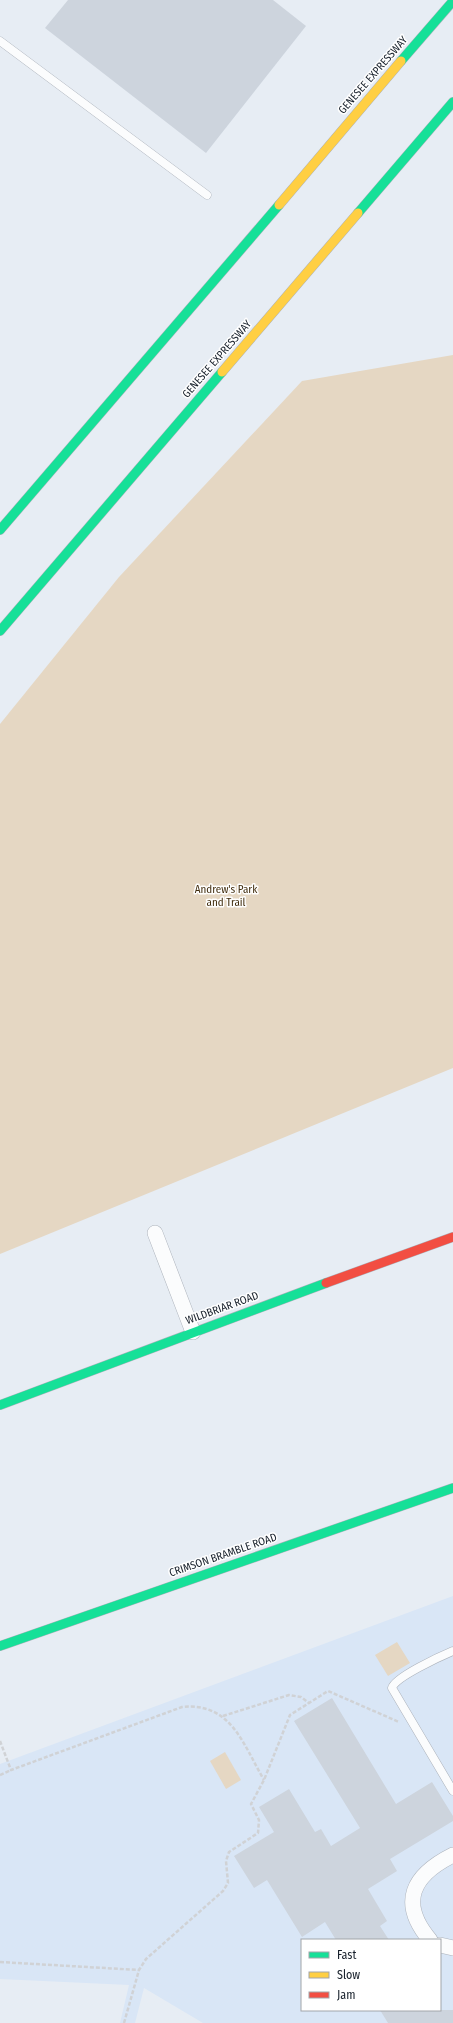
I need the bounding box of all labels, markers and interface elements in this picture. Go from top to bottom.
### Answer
street label: GENESEE EXPRESSWAY [336,33,411,116]
street label: GENESEE EXPRESSWAY [180,317,255,400]
park label: Andrew's Park and Trail [195,883,258,909]
street label: WILDBRIAR ROAD [184,1289,260,1327]
street label: CRIMSON BRAMBLE ROAD [168,1530,278,1580]
legend [301,1939,441,2011]
text: Fast [337,1948,356,1962]
text: Slow [337,1968,360,1982]
text: Jam [337,1988,355,2002]

